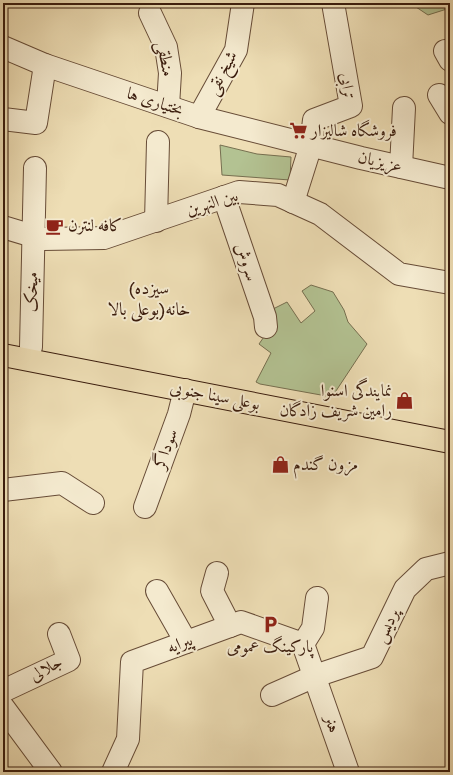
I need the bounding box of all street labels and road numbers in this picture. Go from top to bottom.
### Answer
street label: منطقی [150,39,179,79]
street label: شیخ نقی [201,47,246,101]
street label: ترابی [333,71,360,101]
street label: بختیاری ها [124,83,186,121]
street label: عزیزیان [356,146,404,178]
street label: بین النهرین [183,185,241,221]
street label: سروش [229,240,263,284]
street label: میخک [21,272,43,312]
street label: بوعلی سینا جنوبی [168,377,262,416]
street label: سوداگر [147,426,183,474]
street label: پردیس [369,603,405,647]
street label: پیرایه [164,629,197,660]
street label: جلالی [26,651,66,687]
street label: هنر [318,710,345,736]

